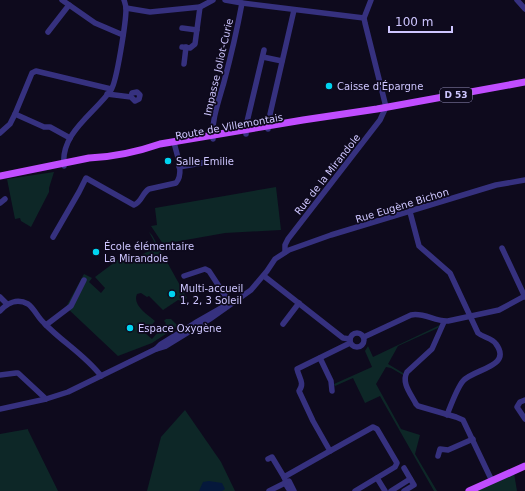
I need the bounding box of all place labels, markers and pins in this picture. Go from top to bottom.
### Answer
place label: Caisse d'Épargne [337,80,423,92]
marker: Caisse d'Épargne [324,81,334,91]
marker: Salle Emilie [163,156,173,166]
place label: Salle Emilie [176,156,234,167]
place label: École élémentaire La Mirandole [104,240,194,264]
marker: École élémentaire La Mirandole [91,247,101,257]
place label: Multi-accueil 1, 2, 3 Soleil [180,283,243,306]
marker: Multi-accueil 1, 2, 3 Soleil [167,289,177,299]
marker: Espace Oxygène [125,323,135,333]
place label: Espace Oxygène [138,323,222,334]

